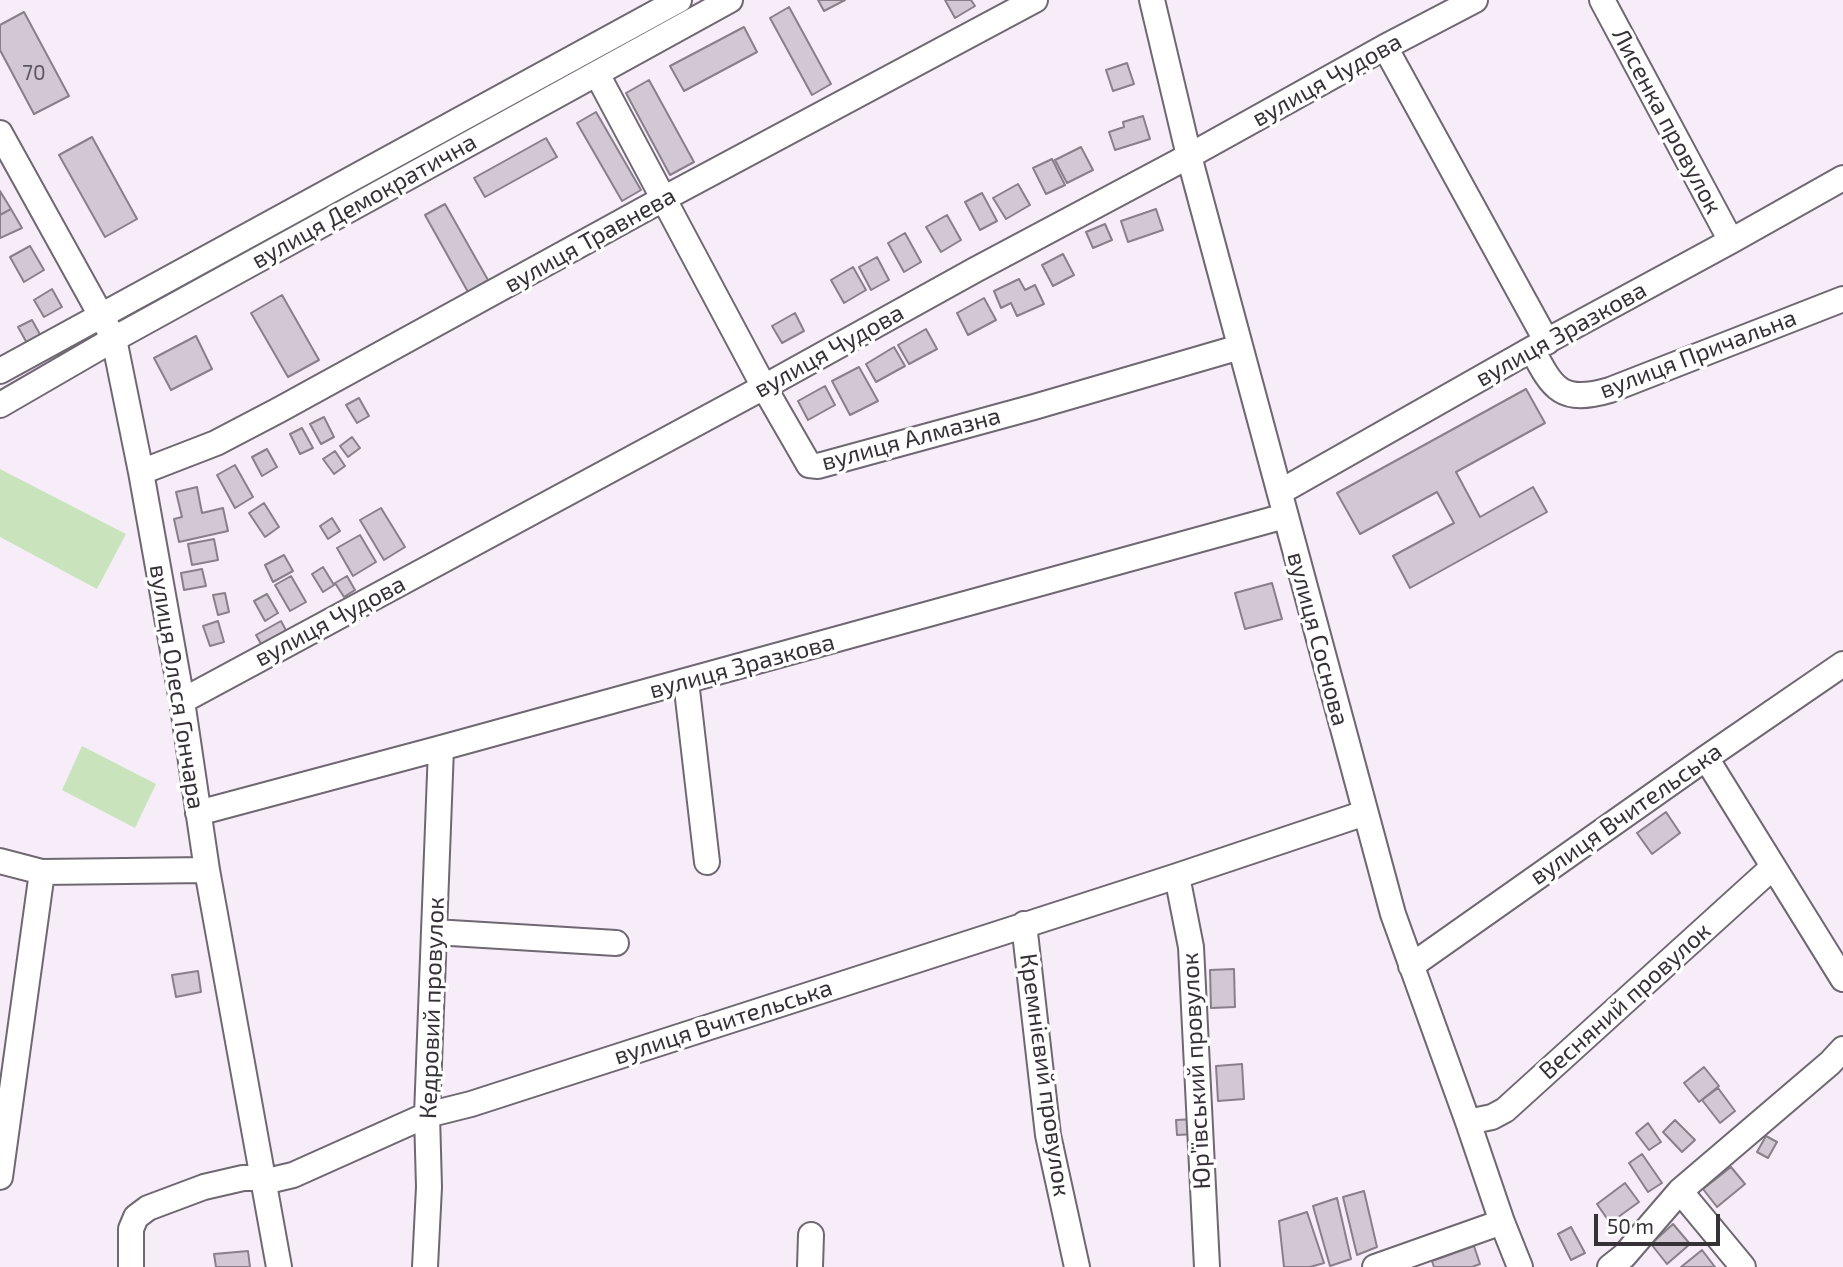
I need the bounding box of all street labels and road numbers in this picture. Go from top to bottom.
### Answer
street label: Лисенка провулок [1606,23,1728,219]
street label: вулиця Чудова [1247,27,1407,133]
street label: вулиця Демократична [247,127,481,275]
street label: вулиця Травнева [499,181,681,299]
street label: вулиця Зразкова [1471,275,1651,393]
street label: вулиця Чудова [749,298,909,404]
street label: вулиця Причальна [1595,303,1801,405]
street label: вулиця Алмазна [818,401,1004,477]
street label: вулиця Соснова [1281,549,1355,729]
street label: вулиця Олеся Гончара [143,563,211,811]
street label: вулиця Чудова [250,569,410,673]
street label: вулиця Зразкова [646,627,838,705]
street label: вулиця Вчительська [1524,737,1728,891]
street label: Кедровий провулок [414,896,450,1120]
street label: Весняний провулок [1533,916,1717,1086]
street label: Кремнієвий провулок [1014,952,1076,1198]
street label: Юр’ївський провулок [1175,952,1217,1190]
street label: вулиця Вчительська [610,973,836,1071]

